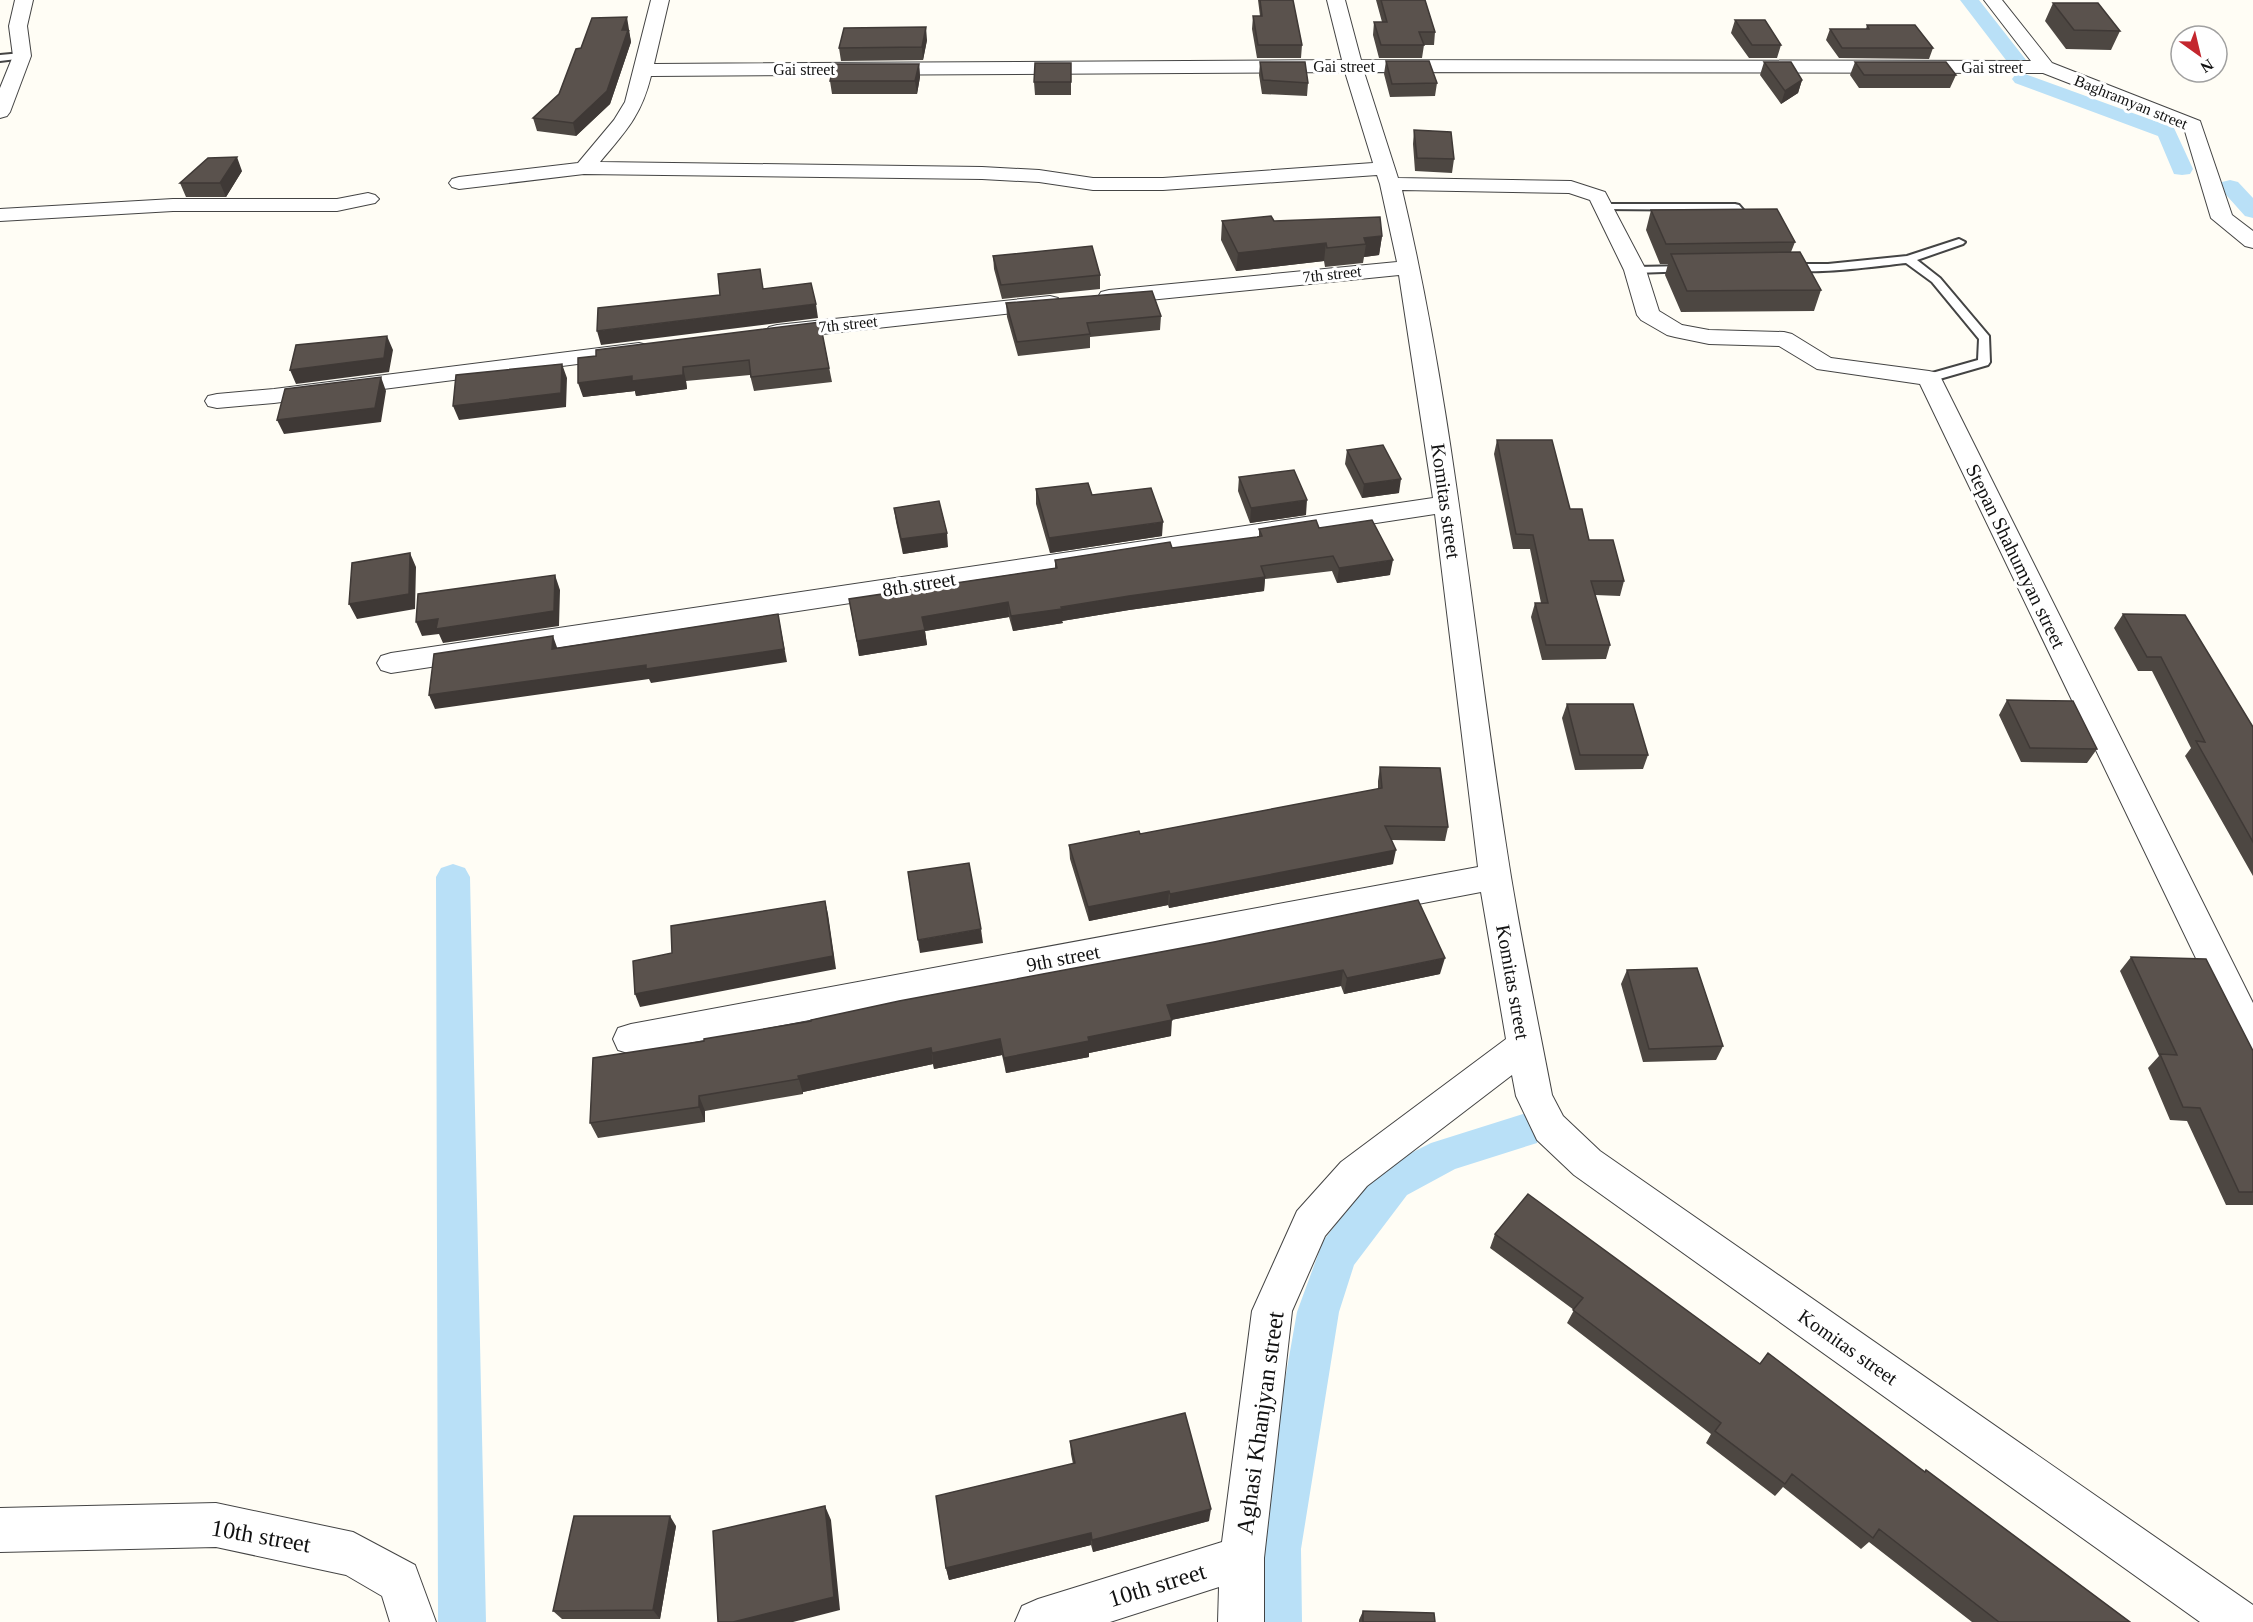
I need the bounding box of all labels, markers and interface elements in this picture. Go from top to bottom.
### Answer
north arrow [2169,24,2229,84]
text: N [2197,56,2217,77]
street label: Gai street [1313,58,1375,75]
street label: Gai street [1961,59,2023,76]
street label: Gai street [773,61,835,78]
street label: Baghramyan street [2072,72,2191,134]
street label: 7th street [1302,262,1363,286]
street label: 7th street [818,312,879,336]
street label: Komitas street [1427,442,1465,560]
street label: Stepan Shahumyan street [1961,460,2070,653]
street label: 8th street [881,567,958,601]
street label: Komitas street [1492,923,1534,1042]
street label: 9th street [1025,940,1102,976]
street label: Komitas street [1794,1305,1902,1390]
street label: Aghasi Khanjyan street [1231,1309,1289,1536]
street label: 10th street [209,1514,313,1558]
street label: 10th street [1105,1558,1209,1612]

